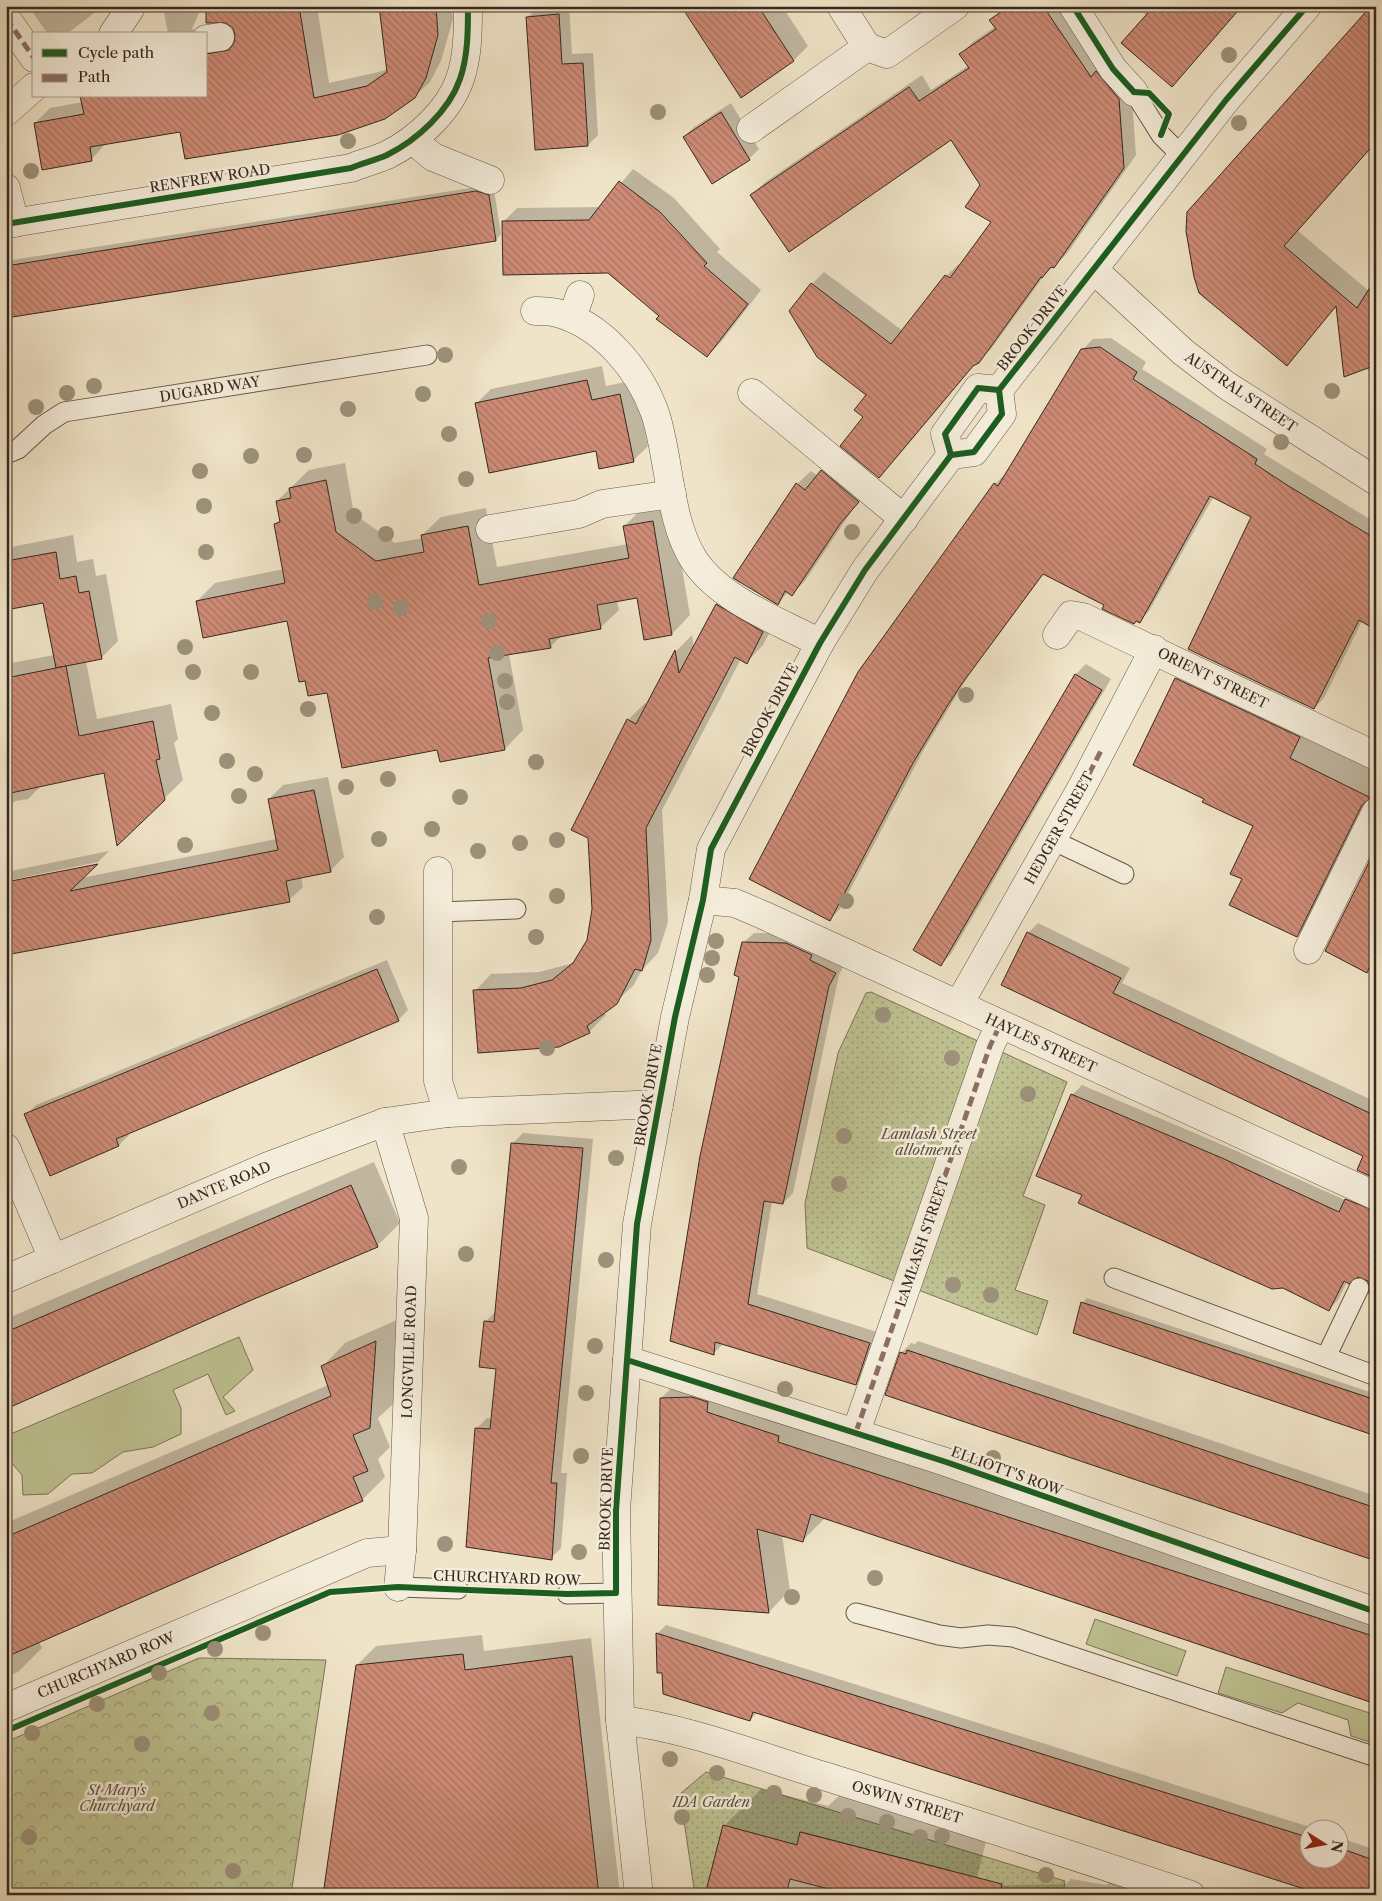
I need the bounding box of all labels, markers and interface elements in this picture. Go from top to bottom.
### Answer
legend [32,32,208,98]
text: Cycle path [78,43,155,62]
text: Path [78,67,111,86]
street label: RENFREW ROAD [148,160,272,196]
street label: BROOK DRIVE [993,282,1071,374]
street label: AUSTRAL STREET [1181,347,1301,436]
street label: DUGARD WAY [158,372,263,406]
street label: ORIENT STREET [1155,643,1272,713]
street label: BROOK DRIVE [738,660,802,760]
street label: HEDGER STREET [1021,768,1098,888]
street label: HAYLES STREET [982,1009,1100,1077]
street label: BROOK DRIVE [630,1042,666,1148]
park label: Lamlash Street allotments [880,1125,978,1159]
street label: DANTE ROAD [175,1157,273,1213]
street label: LAMLASH STREET [891,1174,953,1309]
street label: LONGVILLE ROAD [398,1285,420,1419]
street label: ELLIOTT'S ROW [949,1442,1066,1500]
street label: BROOK DRIVE [595,1447,617,1551]
street label: CHURCHYARD ROW [433,1566,582,1590]
street label: CHURCHYARD ROW [35,1628,178,1702]
street label: OSWIN STREET [849,1777,965,1828]
park label: St Mary's Churchyard [79,1781,156,1815]
park label: IDA Garden [671,1793,750,1811]
north arrow [1300,1818,1350,1868]
text: N [1327,1839,1347,1854]

